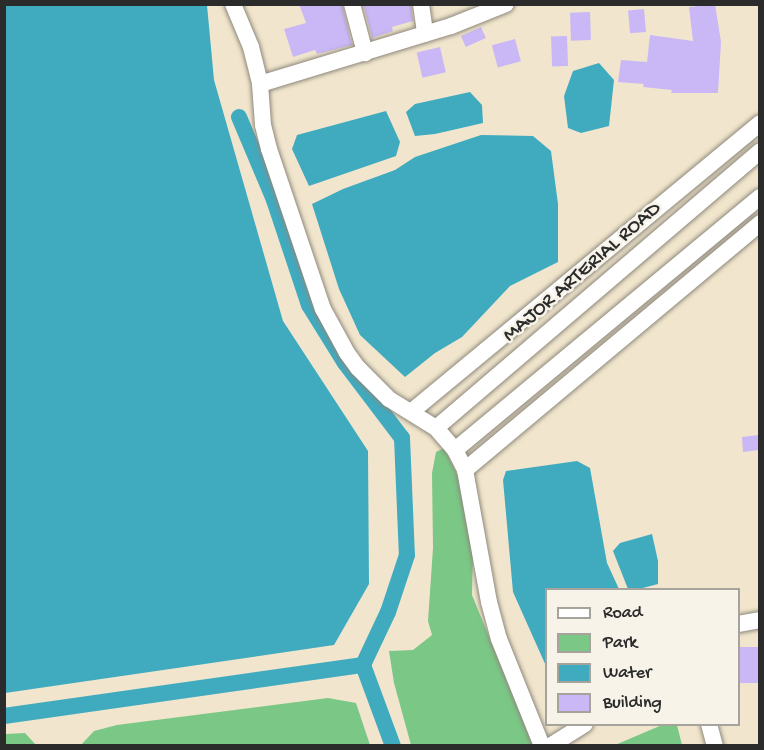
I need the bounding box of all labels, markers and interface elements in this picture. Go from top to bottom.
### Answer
street label: MAJOR ARTERIAL ROAD [498,197,668,349]
legend [545,588,740,726]
text: Road [603,603,642,624]
text: Park [603,633,637,654]
text: Water [603,663,651,684]
text: Building [603,693,662,714]

